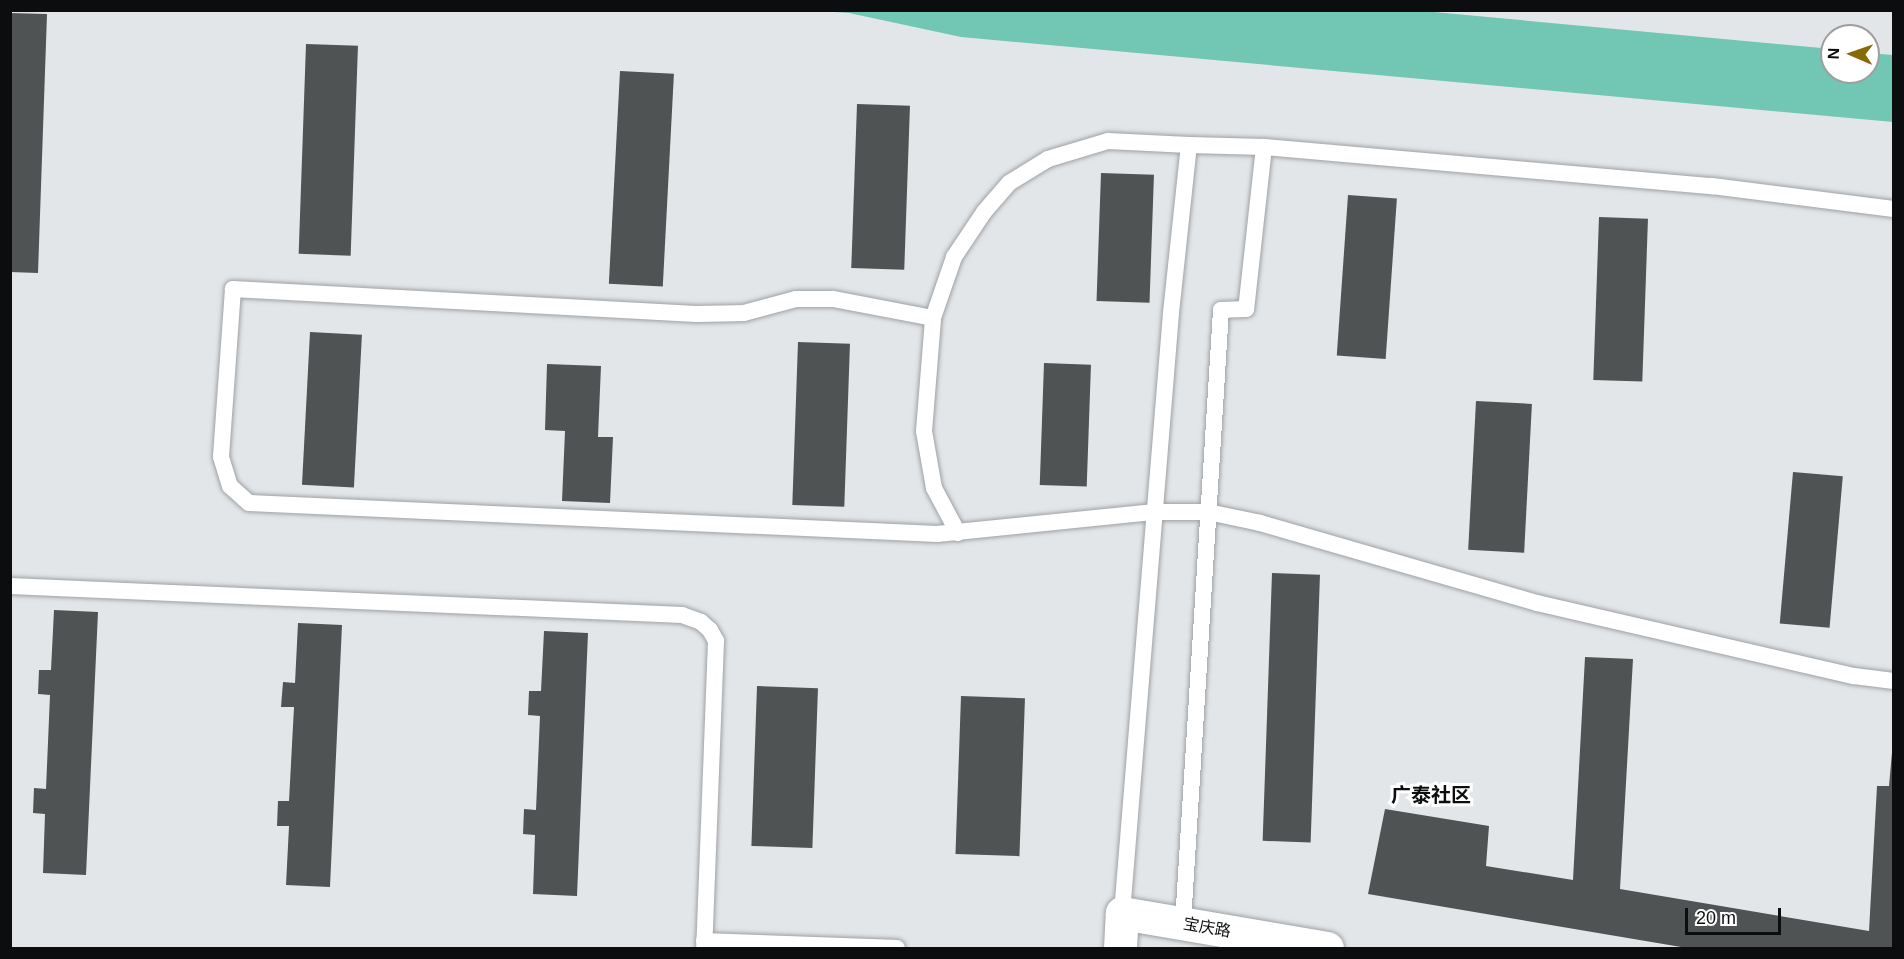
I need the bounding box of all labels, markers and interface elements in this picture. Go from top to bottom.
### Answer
north arrow [1820,24,1880,84]
text: N [1825,47,1842,59]
district label: 广泰社区 [1391,783,1471,807]
scale bar [1688,896,1784,934]
text: 20 m [1696,908,1736,928]
street label: 宝庆路 [1182,914,1232,942]

